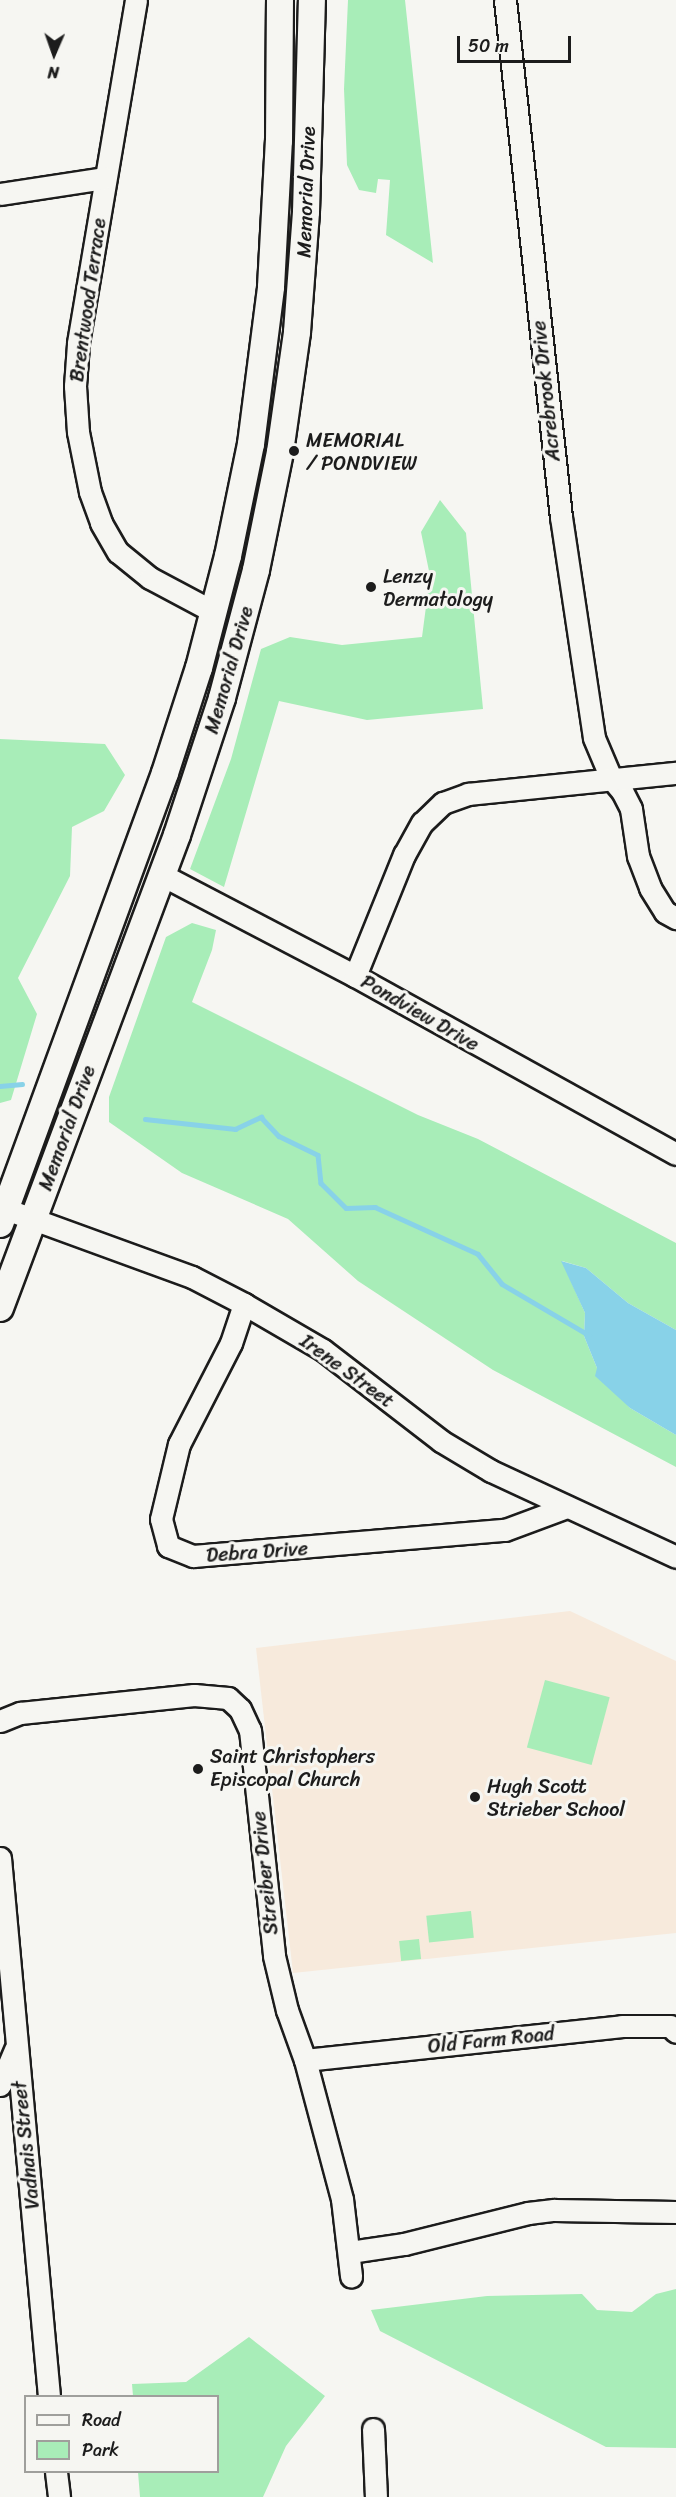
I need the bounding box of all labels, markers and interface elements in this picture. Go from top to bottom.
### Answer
north arrow [24,24,84,84]
scale bar [460,24,574,62]
text: 50 m [468,30,509,62]
text: N [47,58,59,87]
street label: Memorial Drive [292,126,320,258]
street label: Brentwood Terrace [65,217,111,383]
street label: Acrebrook Drive [527,319,565,463]
place label: MEMORIAL / PONDVIEW [306,428,417,475]
marker: MEMORIAL / PONDVIEW [287,444,301,458]
place label: Lenzy Dermatology [383,564,493,611]
marker: Lenzy Dermatology [364,580,378,594]
street label: Memorial Drive [199,603,259,737]
street label: Pondview Drive [357,970,483,1056]
street label: Memorial Drive [33,1062,101,1194]
street label: Irene Street [295,1329,399,1413]
street label: Debra Drive [205,1536,309,1568]
place label: Saint Christophers Episcopal Church [210,1745,375,1792]
marker: Saint Christophers Episcopal Church [191,1762,205,1776]
place label: Hugh Scott Strieber School [487,1774,625,1821]
marker: Hugh Scott Strieber School [468,1790,482,1804]
street label: Streiber Drive [247,1810,283,1936]
street label: Old Farm Road [427,2021,555,2059]
street label: Vadnais Street [7,2080,45,2210]
legend [24,2395,219,2473]
text: Road [82,2404,121,2436]
text: Park [82,2434,119,2466]

